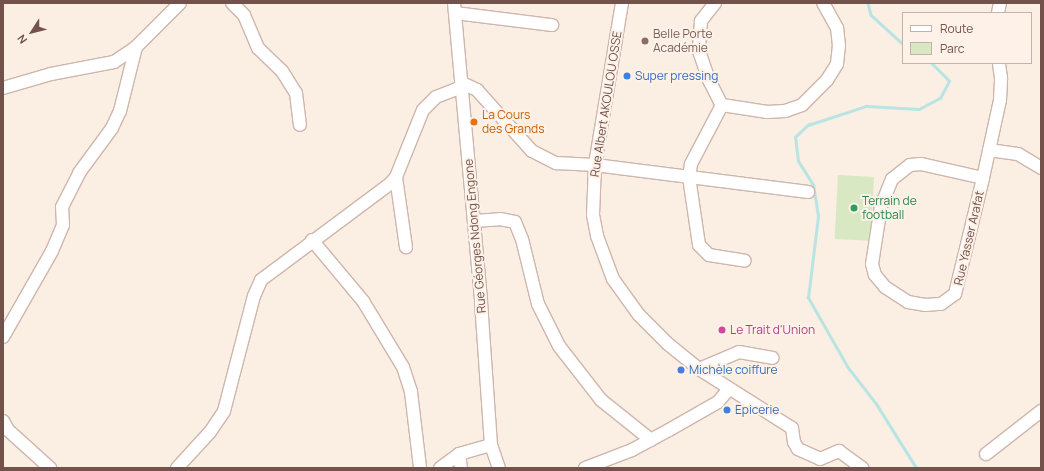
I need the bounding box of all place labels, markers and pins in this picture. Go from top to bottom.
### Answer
place label: Belle Porte Académie [653,27,713,55]
marker: Belle Porte Académie [640,36,650,46]
place label: Super pressing [635,69,718,83]
marker: Super pressing [622,71,632,81]
place label: La Cours des Grands [482,108,545,136]
marker: La Cours des Grands [469,117,479,127]
place label: Terrain de football [862,194,917,222]
marker: Terrain de football [849,203,859,213]
place label: Le Trait d'Union [730,323,815,337]
marker: Le Trait d'Union [717,325,727,335]
place label: Michèle coiffure [689,363,778,377]
marker: Michèle coiffure [676,365,686,375]
place label: Epicerie [735,403,779,417]
marker: Epicerie [722,405,732,415]

